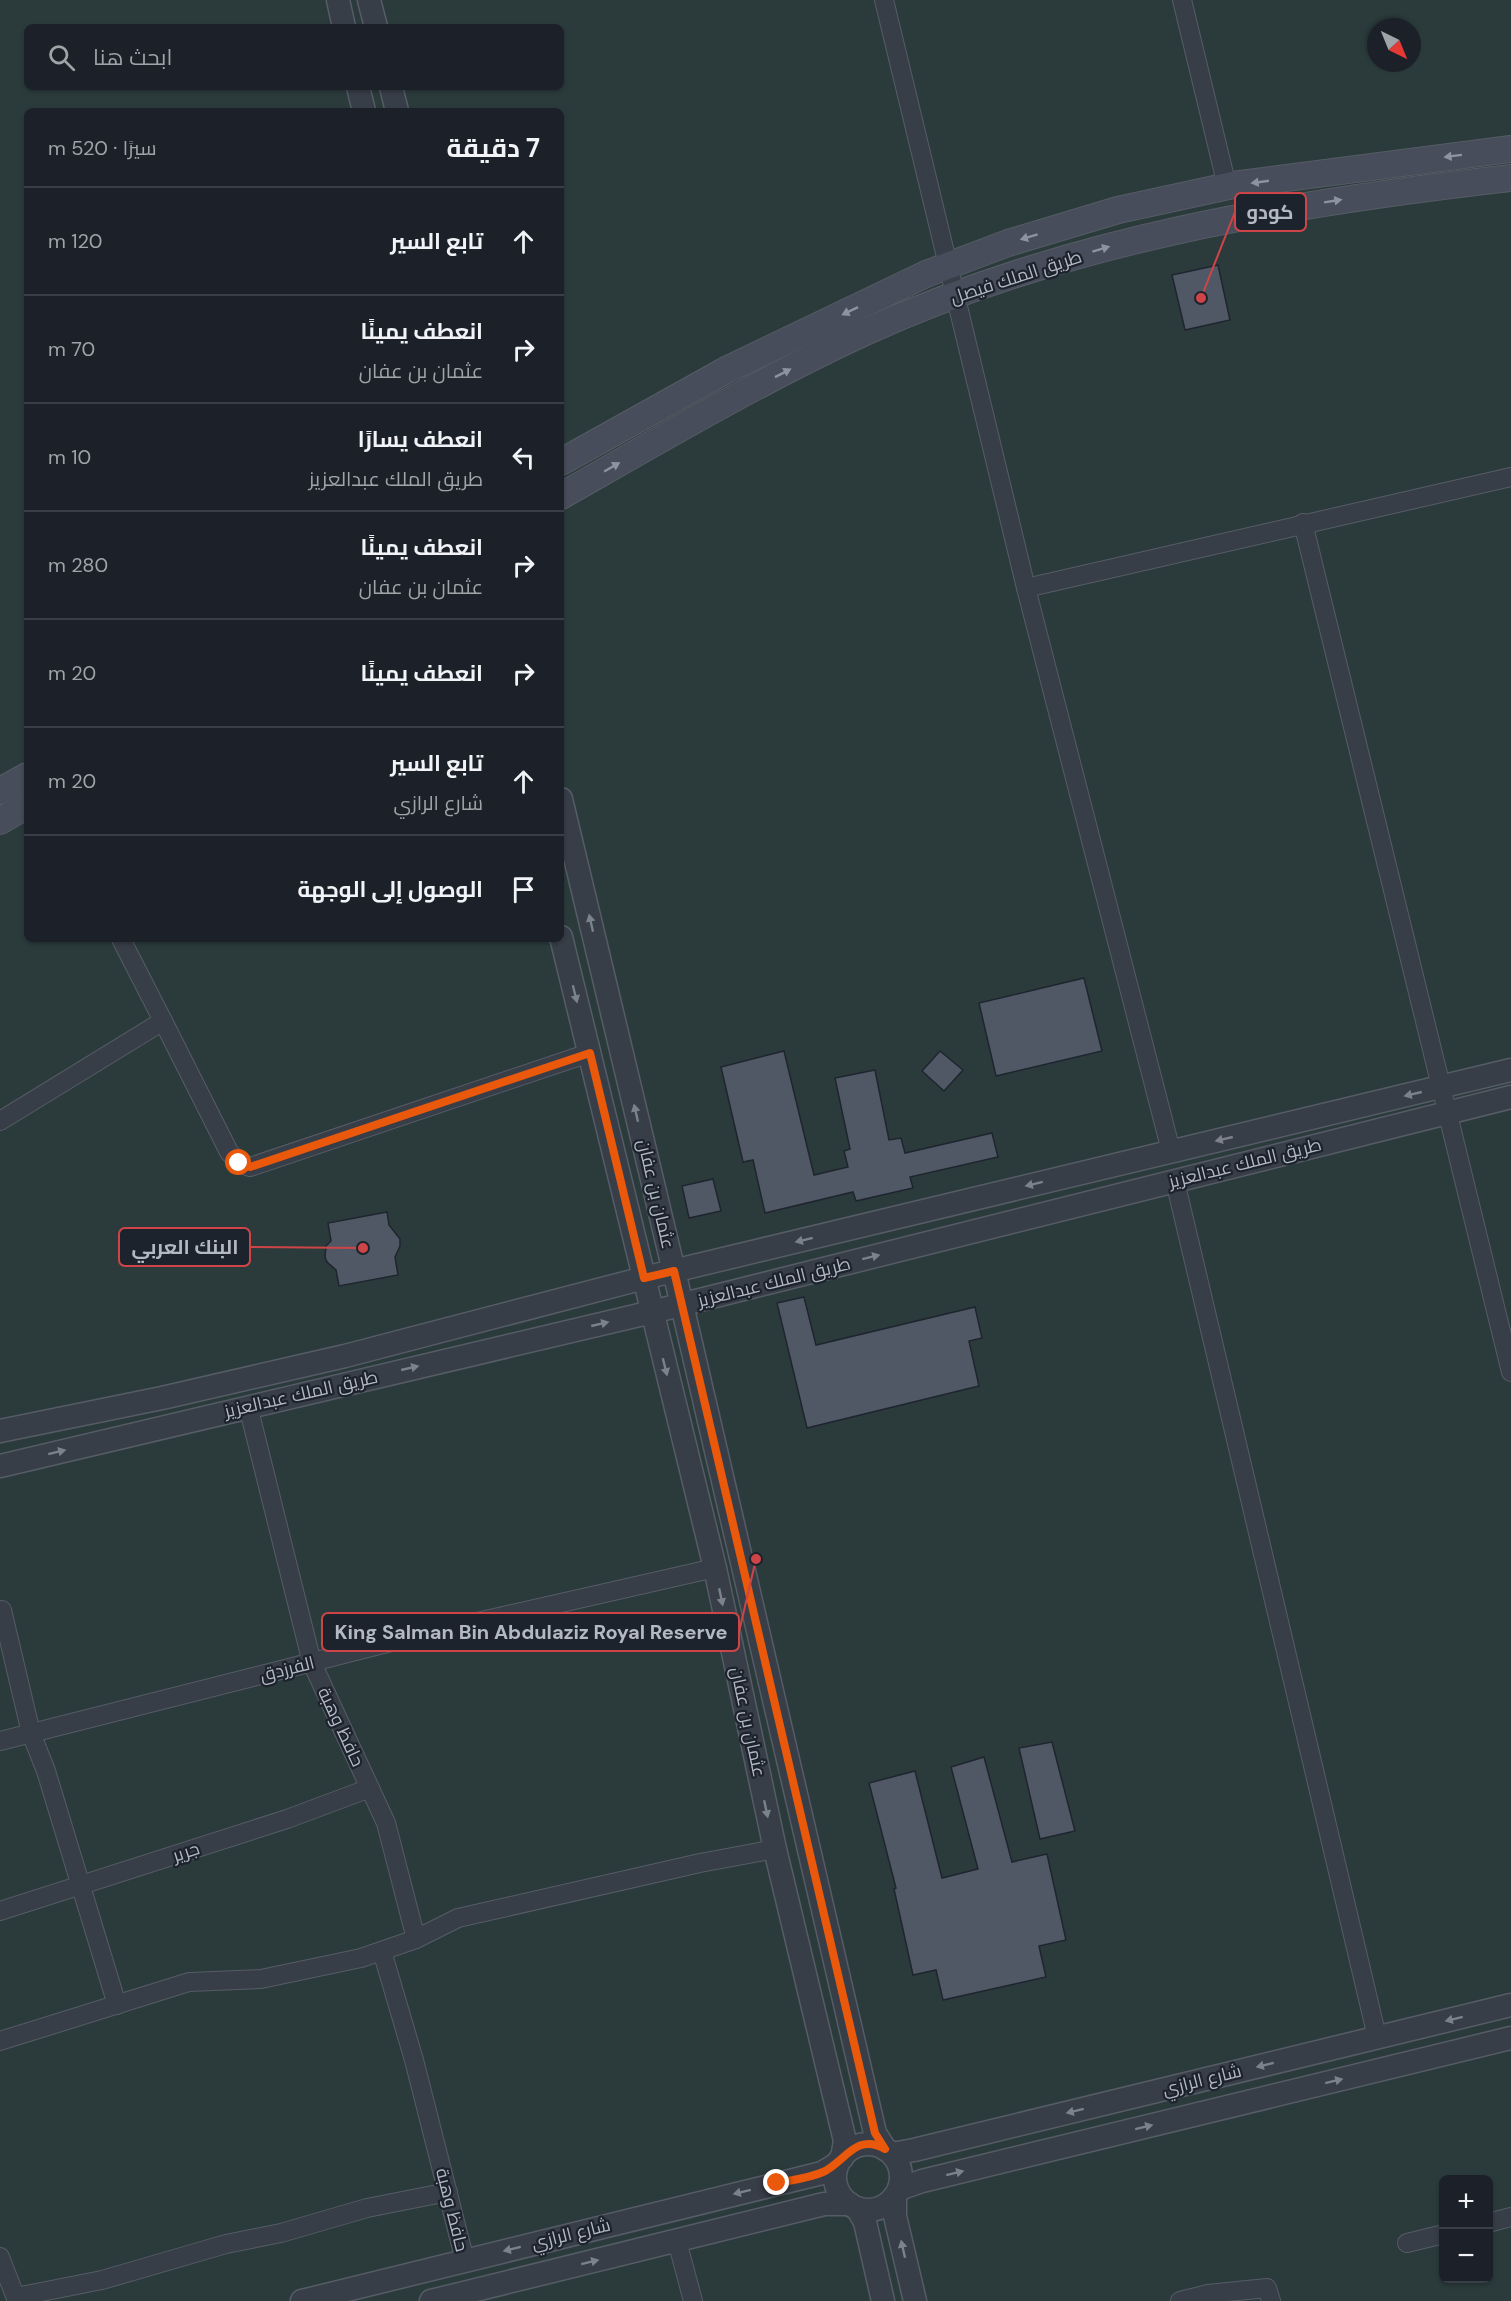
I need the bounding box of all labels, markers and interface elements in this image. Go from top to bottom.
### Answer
north arrow [1367,18,1421,72]
search box [24,24,564,90]
icon: search [45,41,78,74]
text: ابحث هنا [93,43,172,72]
text: 7 دقيقة [446,131,540,165]
text: سيرًا · 520 m [48,135,156,161]
one-way arrow [1443,152,1462,161]
one-way arrow [1250,177,1269,186]
callout: كودو [1235,193,1306,231]
one-way arrow [1323,197,1342,206]
text: كودو [1246,199,1294,225]
icon: ahead [507,225,540,258]
text: تابع السير [390,227,483,256]
text: 120 m [48,228,102,254]
one-way arrow [1020,233,1038,242]
street label: طريق الملك فيصل [947,244,1085,310]
one-way arrow [1092,244,1110,253]
one-way arrow [841,307,858,316]
text: انعطف يمينًا [361,317,483,346]
icon: right [507,333,540,366]
text: 70 m [48,336,95,362]
text: عثمان بن عفان [359,358,483,384]
one-way arrow [774,369,791,378]
text: انعطف يسارًا [358,425,483,454]
icon: left [507,441,540,474]
text: 10 m [48,444,91,470]
one-way arrow [604,462,621,472]
text: طريق الملك عبدالعزيز [309,466,483,492]
text: انعطف يمينًا [361,533,483,562]
icon: right [507,549,540,582]
text: 280 m [48,552,108,578]
text: عثمان بن عفان [359,574,483,600]
icon: right [507,657,540,690]
text: انعطف يمينًا [361,659,483,688]
text: 20 m [48,660,96,686]
text: تابع السير [390,749,483,778]
icon: ahead [507,765,540,798]
text: 20 m [48,768,96,794]
text: شارع الرازي [394,790,483,816]
icon: arrive [507,873,540,906]
text: الوصول إلى الوجهة [297,875,483,904]
one-way arrow [585,914,595,932]
one-way arrow [570,985,580,1003]
one-way arrow [1404,1089,1423,1099]
one-way arrow [631,1103,640,1122]
street label: طريق الملك عبدالعزيز [1165,1132,1324,1194]
one-way arrow [1214,1134,1233,1144]
street label: عثمان بن عفان [632,1137,680,1251]
route start [225,1149,251,1175]
one-way arrow [1025,1180,1043,1190]
callout: البنك العربي [119,1228,250,1266]
text: البنك العربي [132,1234,238,1263]
one-way arrow [794,1235,813,1245]
street label: طريق الملك عبدالعزيز [694,1251,853,1313]
one-way arrow [862,1252,880,1262]
one-way arrow [591,1319,609,1329]
one-way arrow [661,1358,671,1376]
one-way arrow [401,1363,419,1373]
street label: طريق الملك عبدالعزيز [221,1365,380,1424]
one-way arrow [48,1447,66,1457]
one-way arrow [717,1588,726,1607]
callout: King Salman Bin Abdulaziz Royal Reserve [322,1613,739,1651]
text: King Salman Bin Abdulaziz Royal Reserve [334,1619,728,1645]
street label: الفرزدق [257,1651,317,1687]
street label: عثمان بن عفان [725,1665,771,1779]
street label: حافظ وهبة [312,1683,370,1771]
one-way arrow [762,1799,771,1818]
street label: جرير [168,1836,203,1868]
one-way arrow [1445,2014,1463,2024]
street label: شارع الرازي [1160,2059,1244,2103]
one-way arrow [1255,2060,1274,2070]
one-way arrow [1325,2076,1343,2086]
one-way arrow [1066,2107,1084,2117]
one-way arrow [1135,2122,1154,2131]
street label: حافظ وهبة [430,2166,474,2254]
one-way arrow [946,2167,964,2177]
route end [763,2169,789,2195]
map controls [1439,2175,1493,2283]
button: + [1439,2175,1493,2229]
one-way arrow [733,2187,751,2197]
street label: شارع الرازي [529,2213,613,2257]
button: − [1439,2229,1493,2283]
one-way arrow [897,2239,907,2258]
one-way arrow [503,2245,521,2255]
one-way arrow [581,2256,599,2266]

